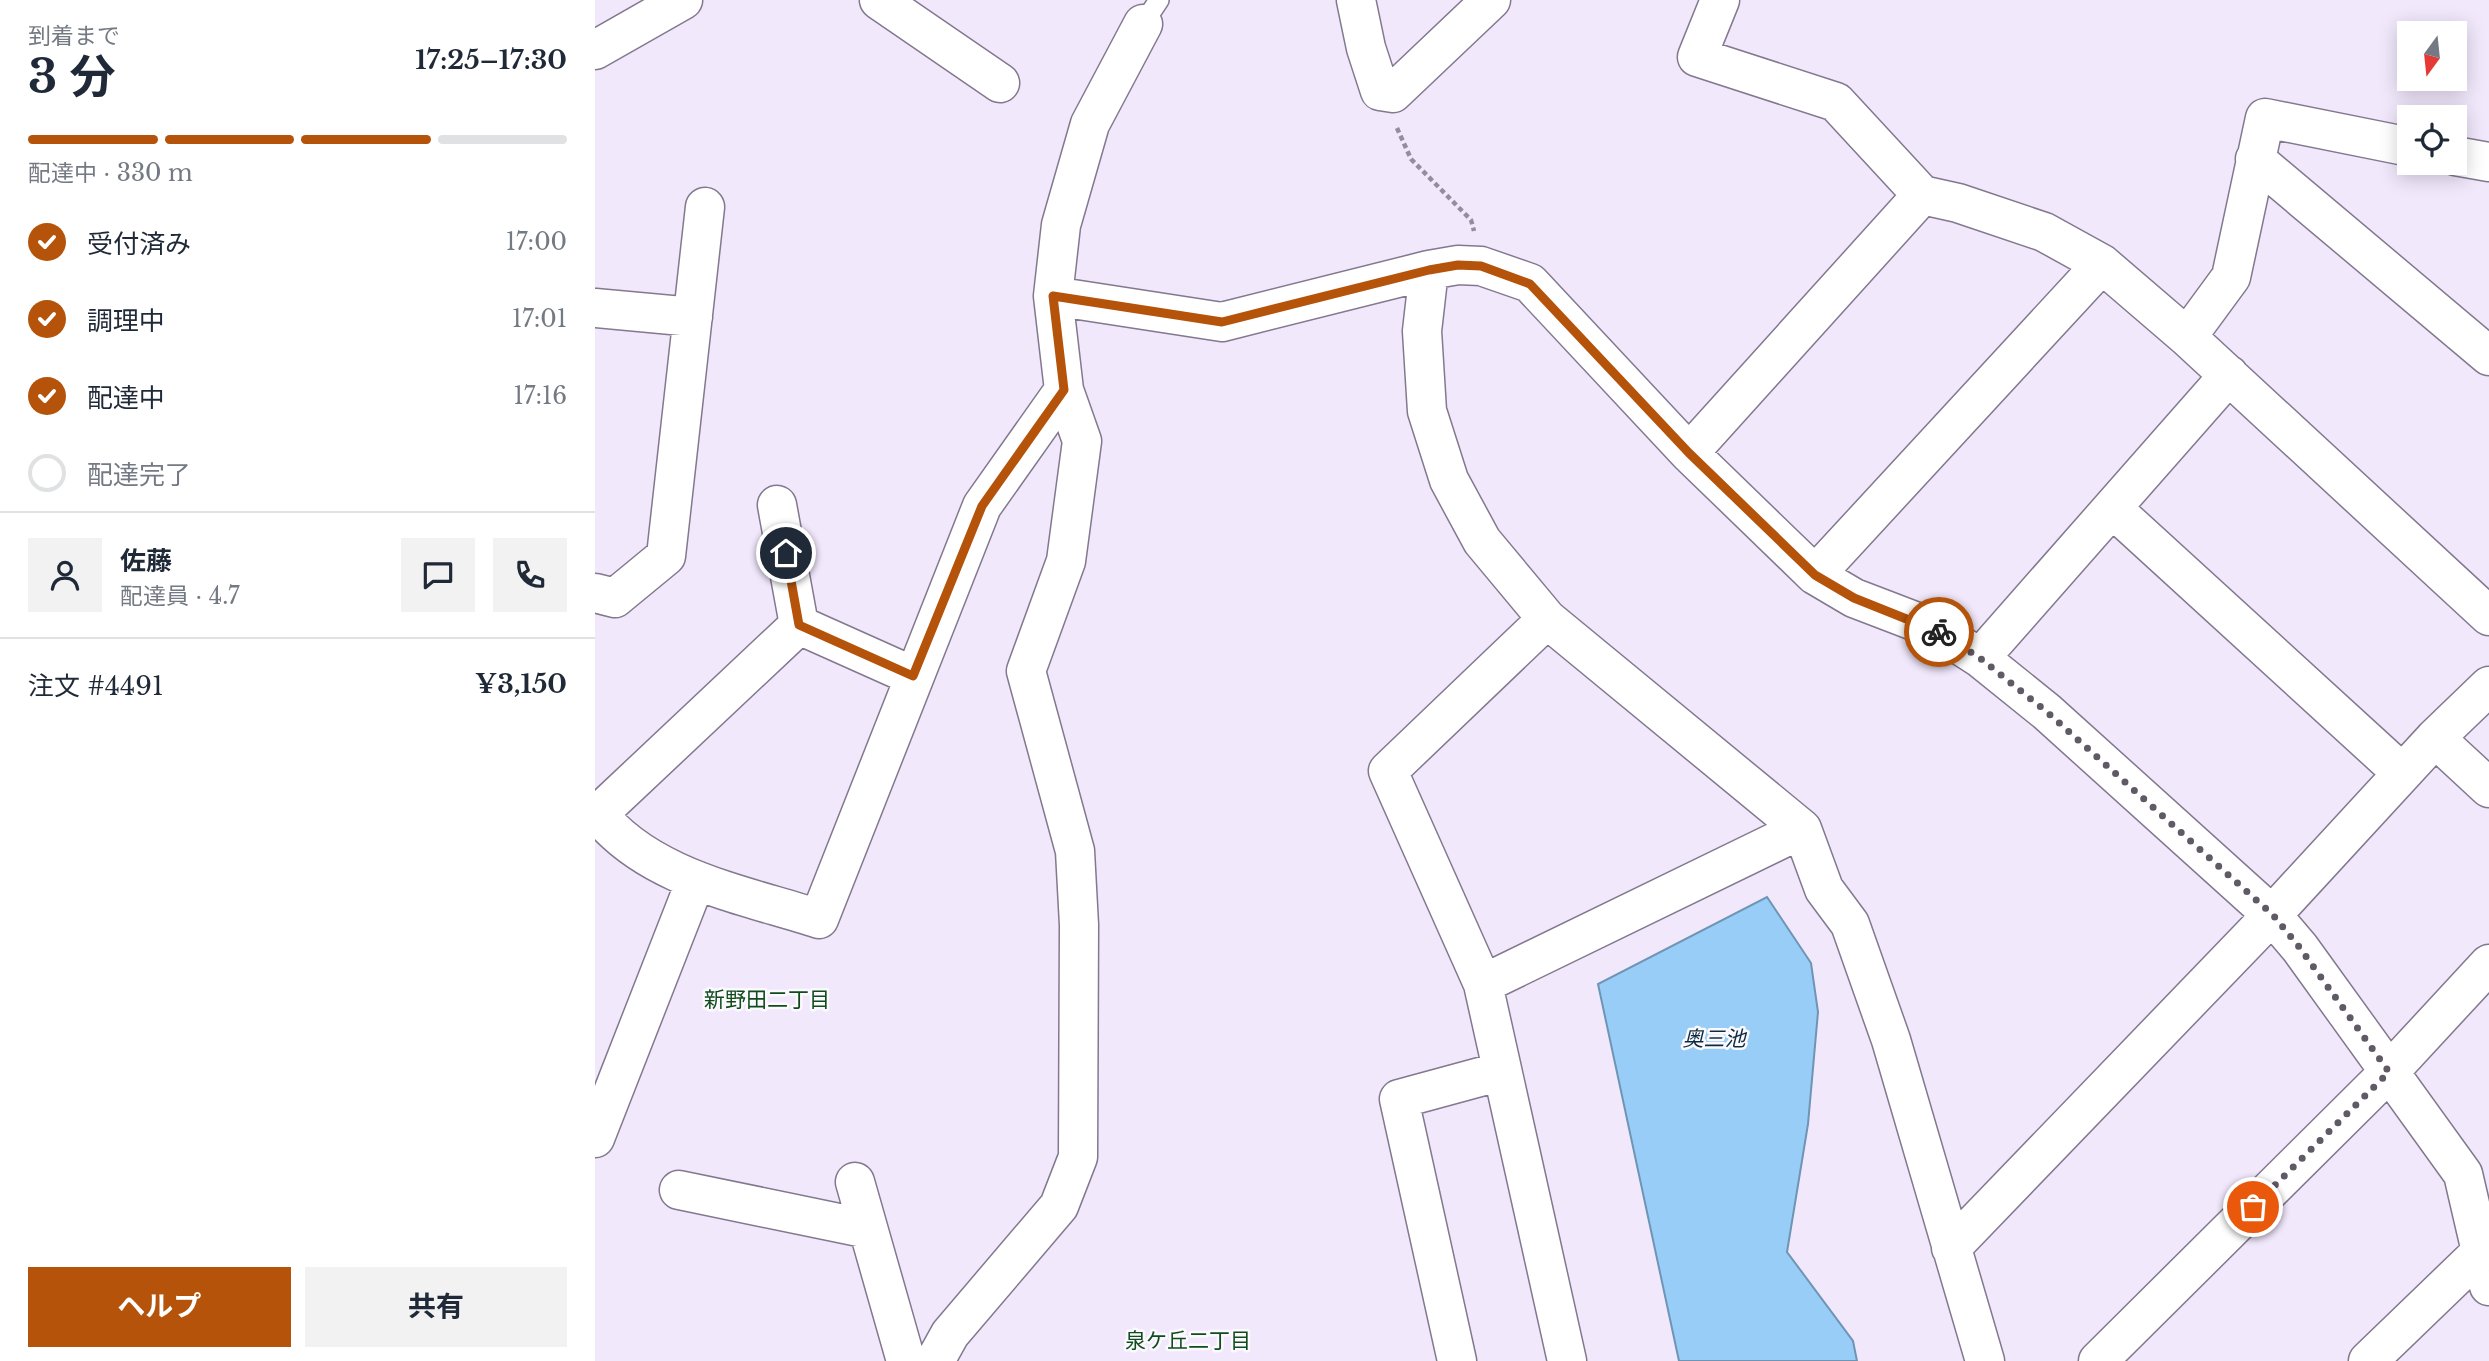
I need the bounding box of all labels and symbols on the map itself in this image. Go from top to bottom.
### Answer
north arrow [2397,21,2467,91]
pin [756,523,816,583]
courier [1904,597,1974,667]
district label: 新野田二丁目 [704,987,830,1013]
water label: 奥三池 [1683,1026,1747,1052]
pin [2223,1177,2283,1237]
district label: 泉ケ丘二丁目 [1125,1328,1251,1354]

